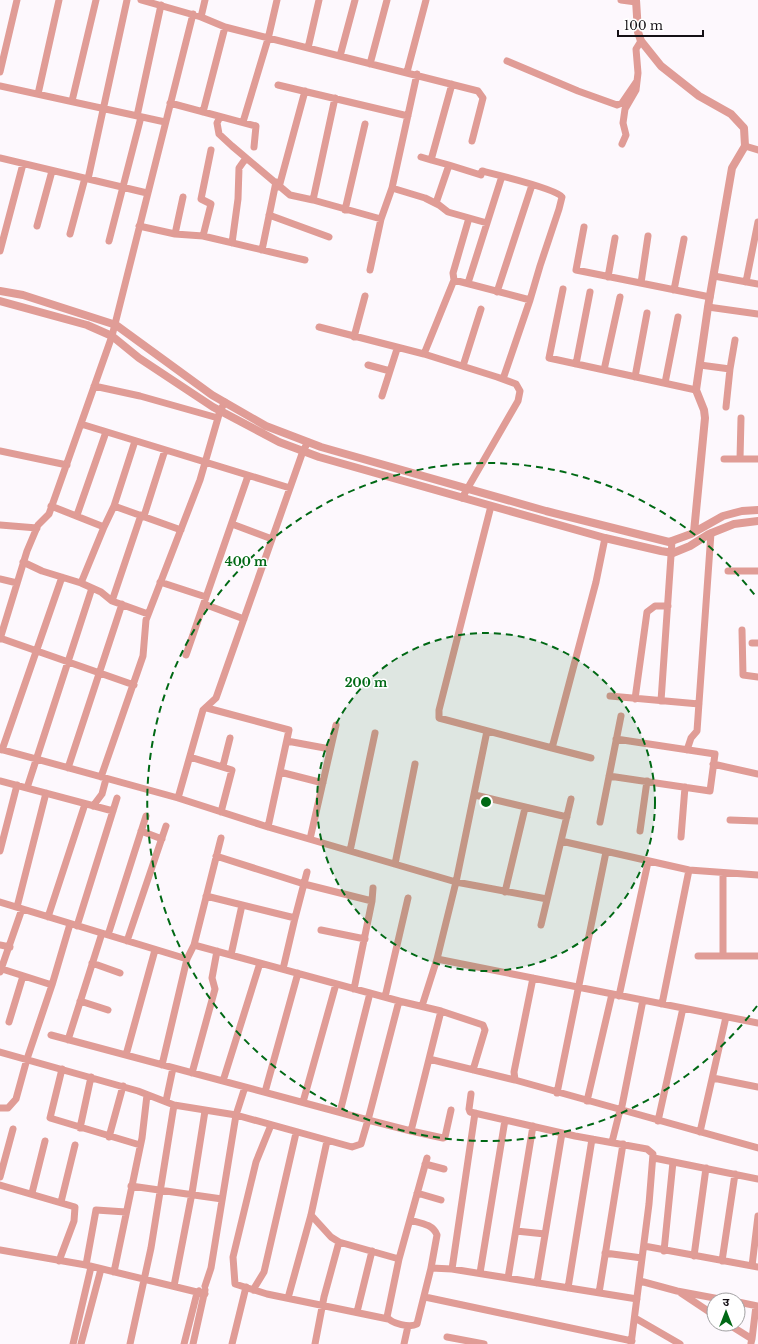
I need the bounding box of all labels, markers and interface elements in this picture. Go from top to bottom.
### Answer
scale bar [618,12,703,38]
text: 100 m [624,18,663,33]
text: 400 m [225,554,268,569]
text: 200 m [345,675,388,690]
centre of rings [479,795,493,809]
north arrow [706,1292,746,1332]
text: उ [723,1295,730,1309]

